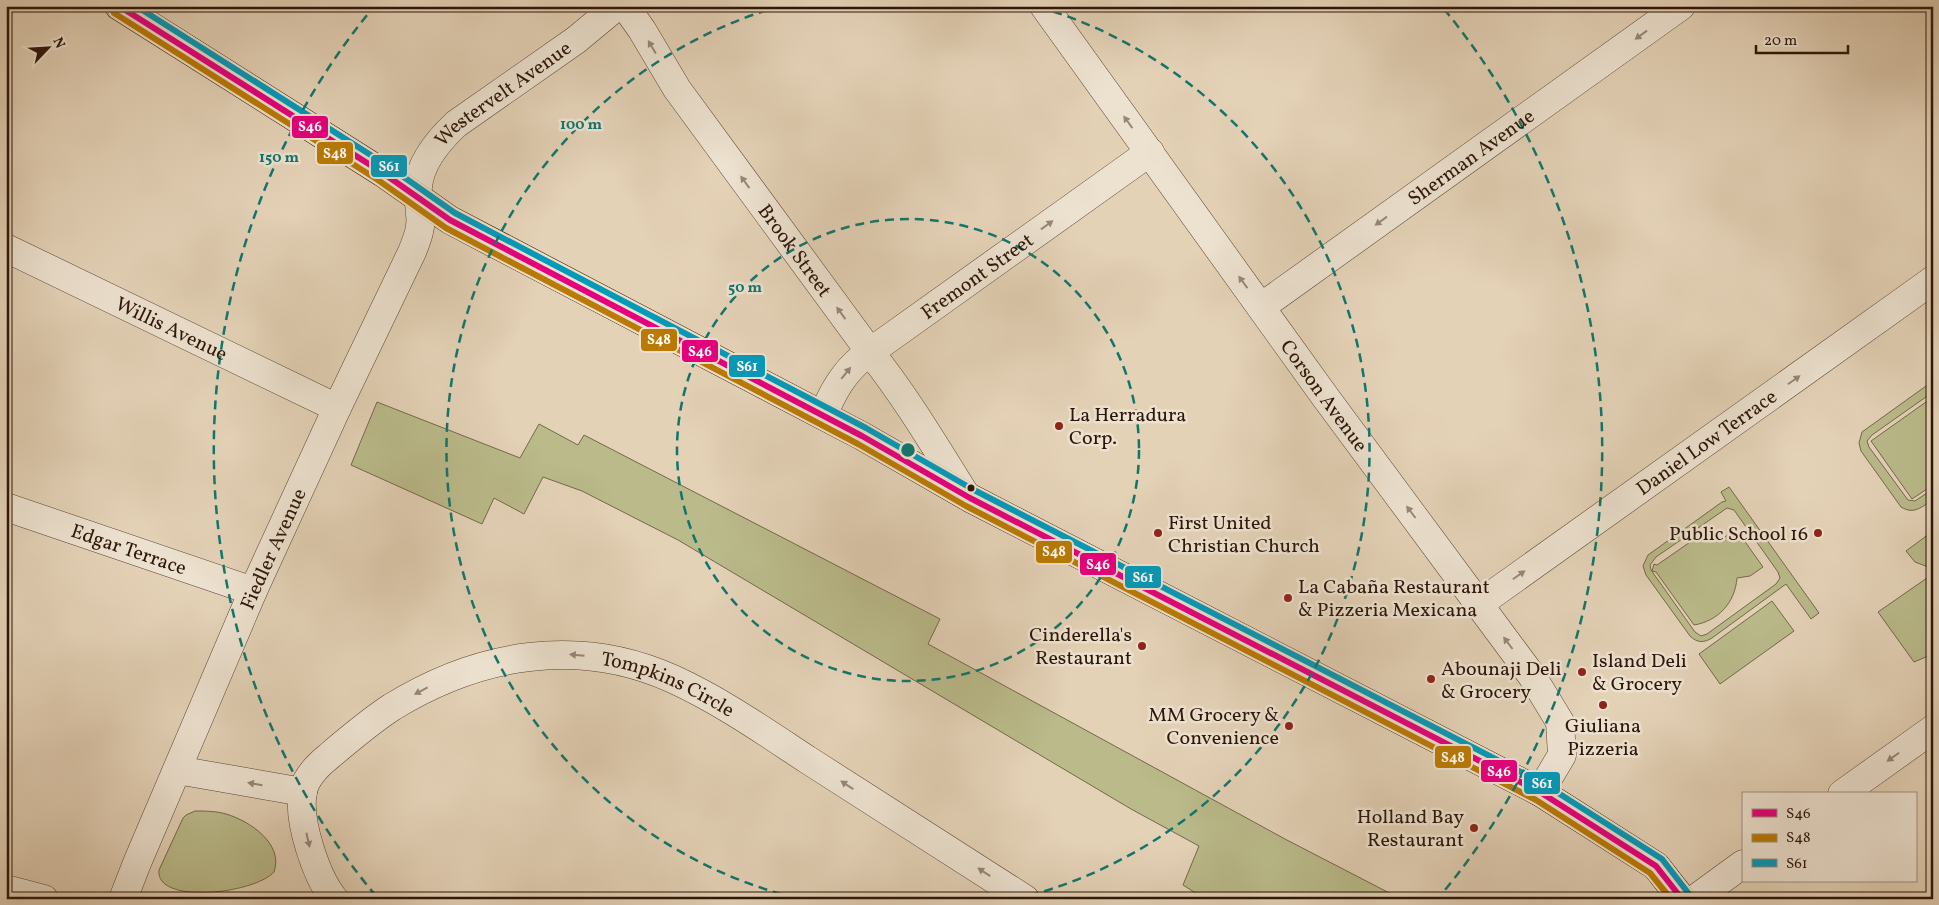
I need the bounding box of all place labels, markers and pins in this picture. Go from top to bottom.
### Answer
place label: La Herradura Corp. [1069,402,1186,453]
marker: La Herradura Corp. [1053,420,1065,432]
centre of rings [899,441,917,459]
unlabelled marker [966,483,976,493]
place label: First United Christian Church [1168,510,1320,561]
place label: Public School 16 [1669,521,1808,549]
marker: First United Christian Church [1152,527,1164,539]
marker: Public School 16 [1812,527,1824,539]
place label: La Cabaña Restaurant & Pizzeria Mexicana [1298,574,1490,625]
marker: La Cabaña Restaurant & Pizzeria Mexicana [1282,592,1294,604]
place label: Cinderella's Restaurant [1029,622,1132,673]
marker: Cinderella's Restaurant [1136,640,1148,652]
place label: Island Deli & Grocery [1592,648,1687,699]
place label: Abounaji Deli & Grocery [1441,656,1562,707]
marker: Island Deli & Grocery [1576,666,1588,678]
marker: Abounaji Deli & Grocery [1425,673,1437,685]
marker: Giuliana Pizzeria [1597,699,1609,711]
place label: MM Grocery & Convenience [1148,702,1279,753]
place label: Giuliana Pizzeria [1565,713,1641,764]
marker: MM Grocery & Convenience [1283,720,1295,732]
place label: Holland Bay Restaurant [1357,804,1464,855]
marker: Holland Bay Restaurant [1468,822,1480,834]

